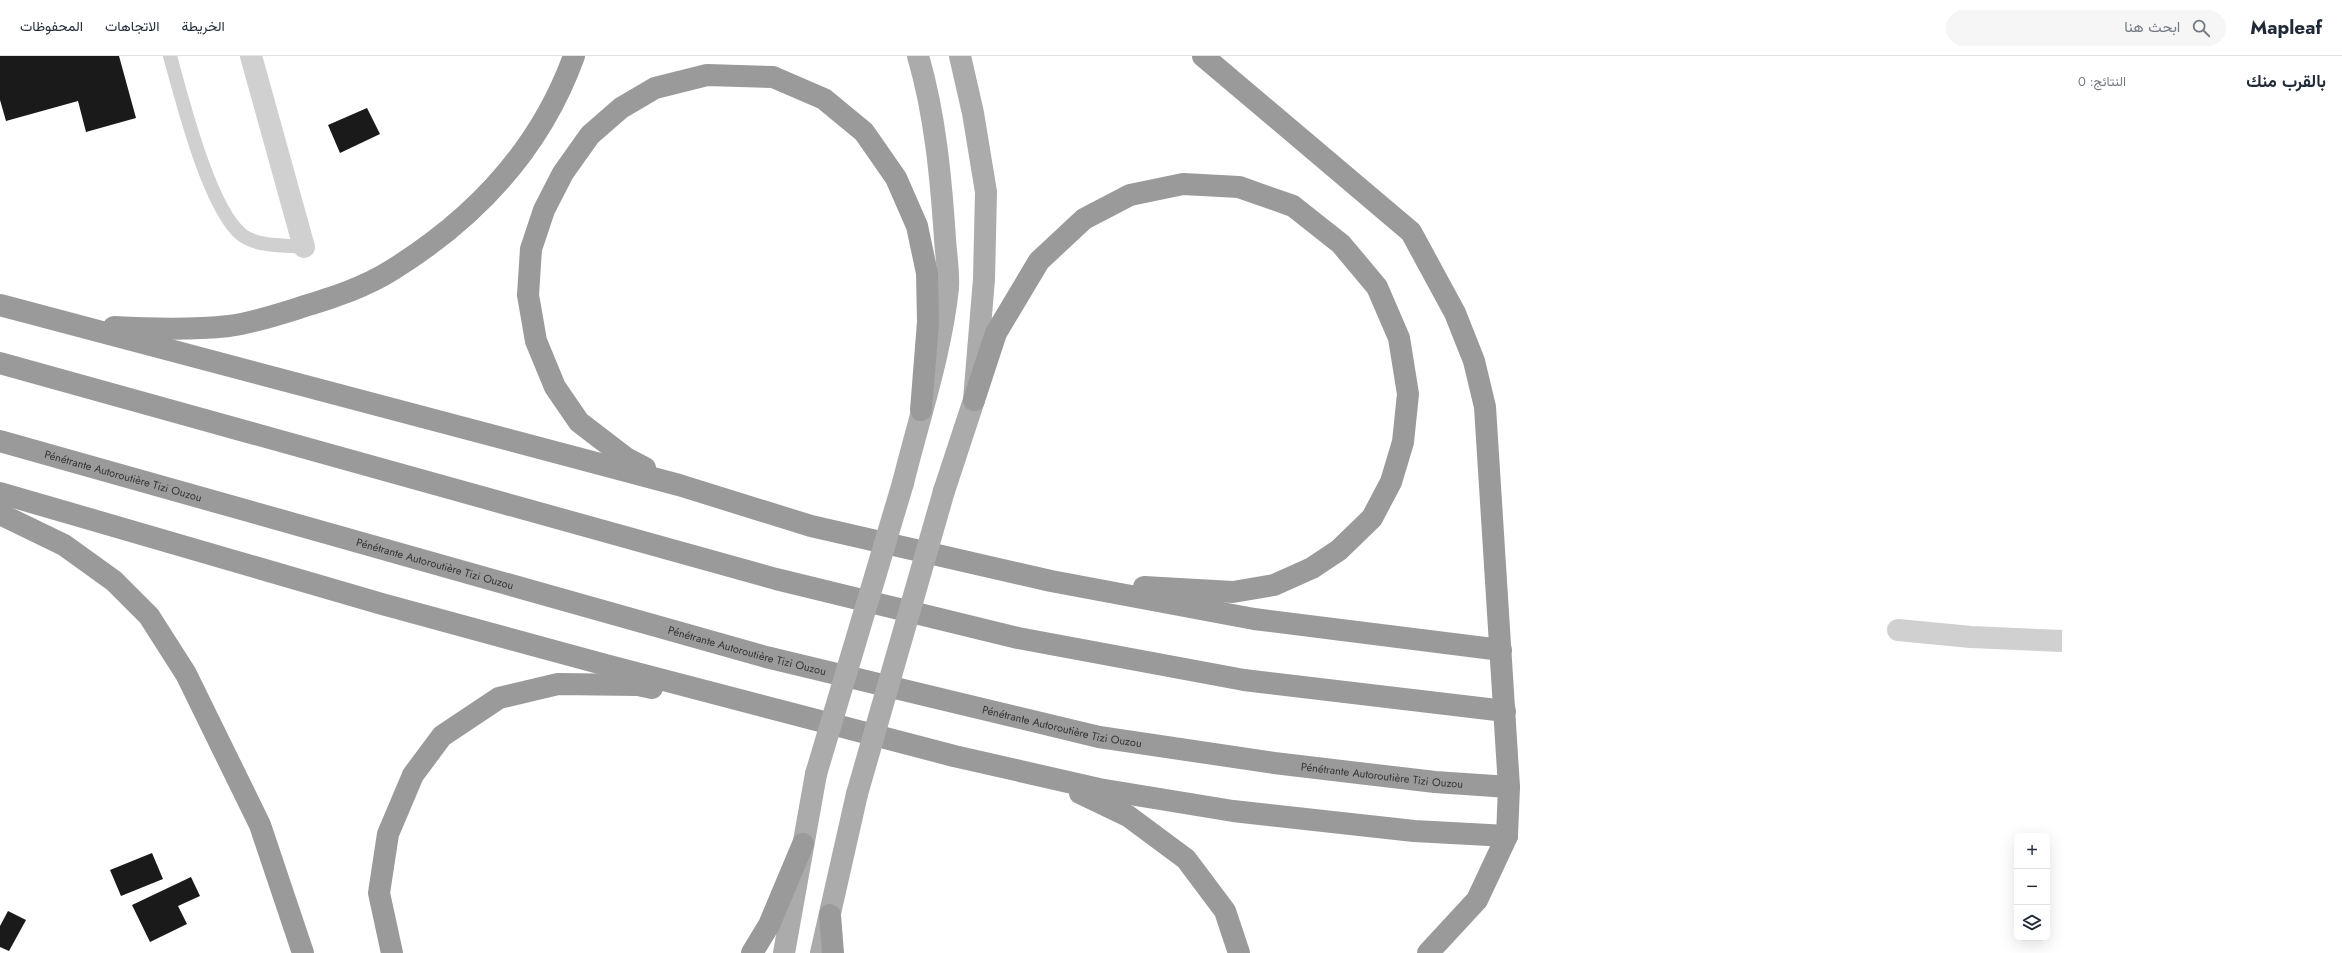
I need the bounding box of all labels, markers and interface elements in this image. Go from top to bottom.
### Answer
search box [1946,10,2226,46]
text: Mapleaf [2250,14,2322,41]
text: المحفوظات [20,16,83,36]
text: الاتجاهات [105,16,159,36]
text: الخريطة [181,16,225,36]
text: ابحث هنا [2124,16,2180,38]
icon: search [2190,17,2212,39]
text: بالقرب منك [2246,69,2326,93]
text: النتائج: 0 [2078,72,2126,91]
street label: Pénétrante Autoroutière Tizi Ouzou [43,446,204,506]
street label: Pénétrante Autoroutière Tizi Ouzou [354,534,516,594]
street label: Pénétrante Autoroutière Tizi Ouzou [666,622,828,679]
street label: Pénétrante Autoroutière Tizi Ouzou [981,701,1143,751]
street label: Pénétrante Autoroutière Tizi Ouzou [1300,758,1464,792]
map controls [2014,833,2050,941]
button: + [2014,833,2050,869]
button: − [2014,869,2050,905]
button: layers [2014,905,2050,941]

